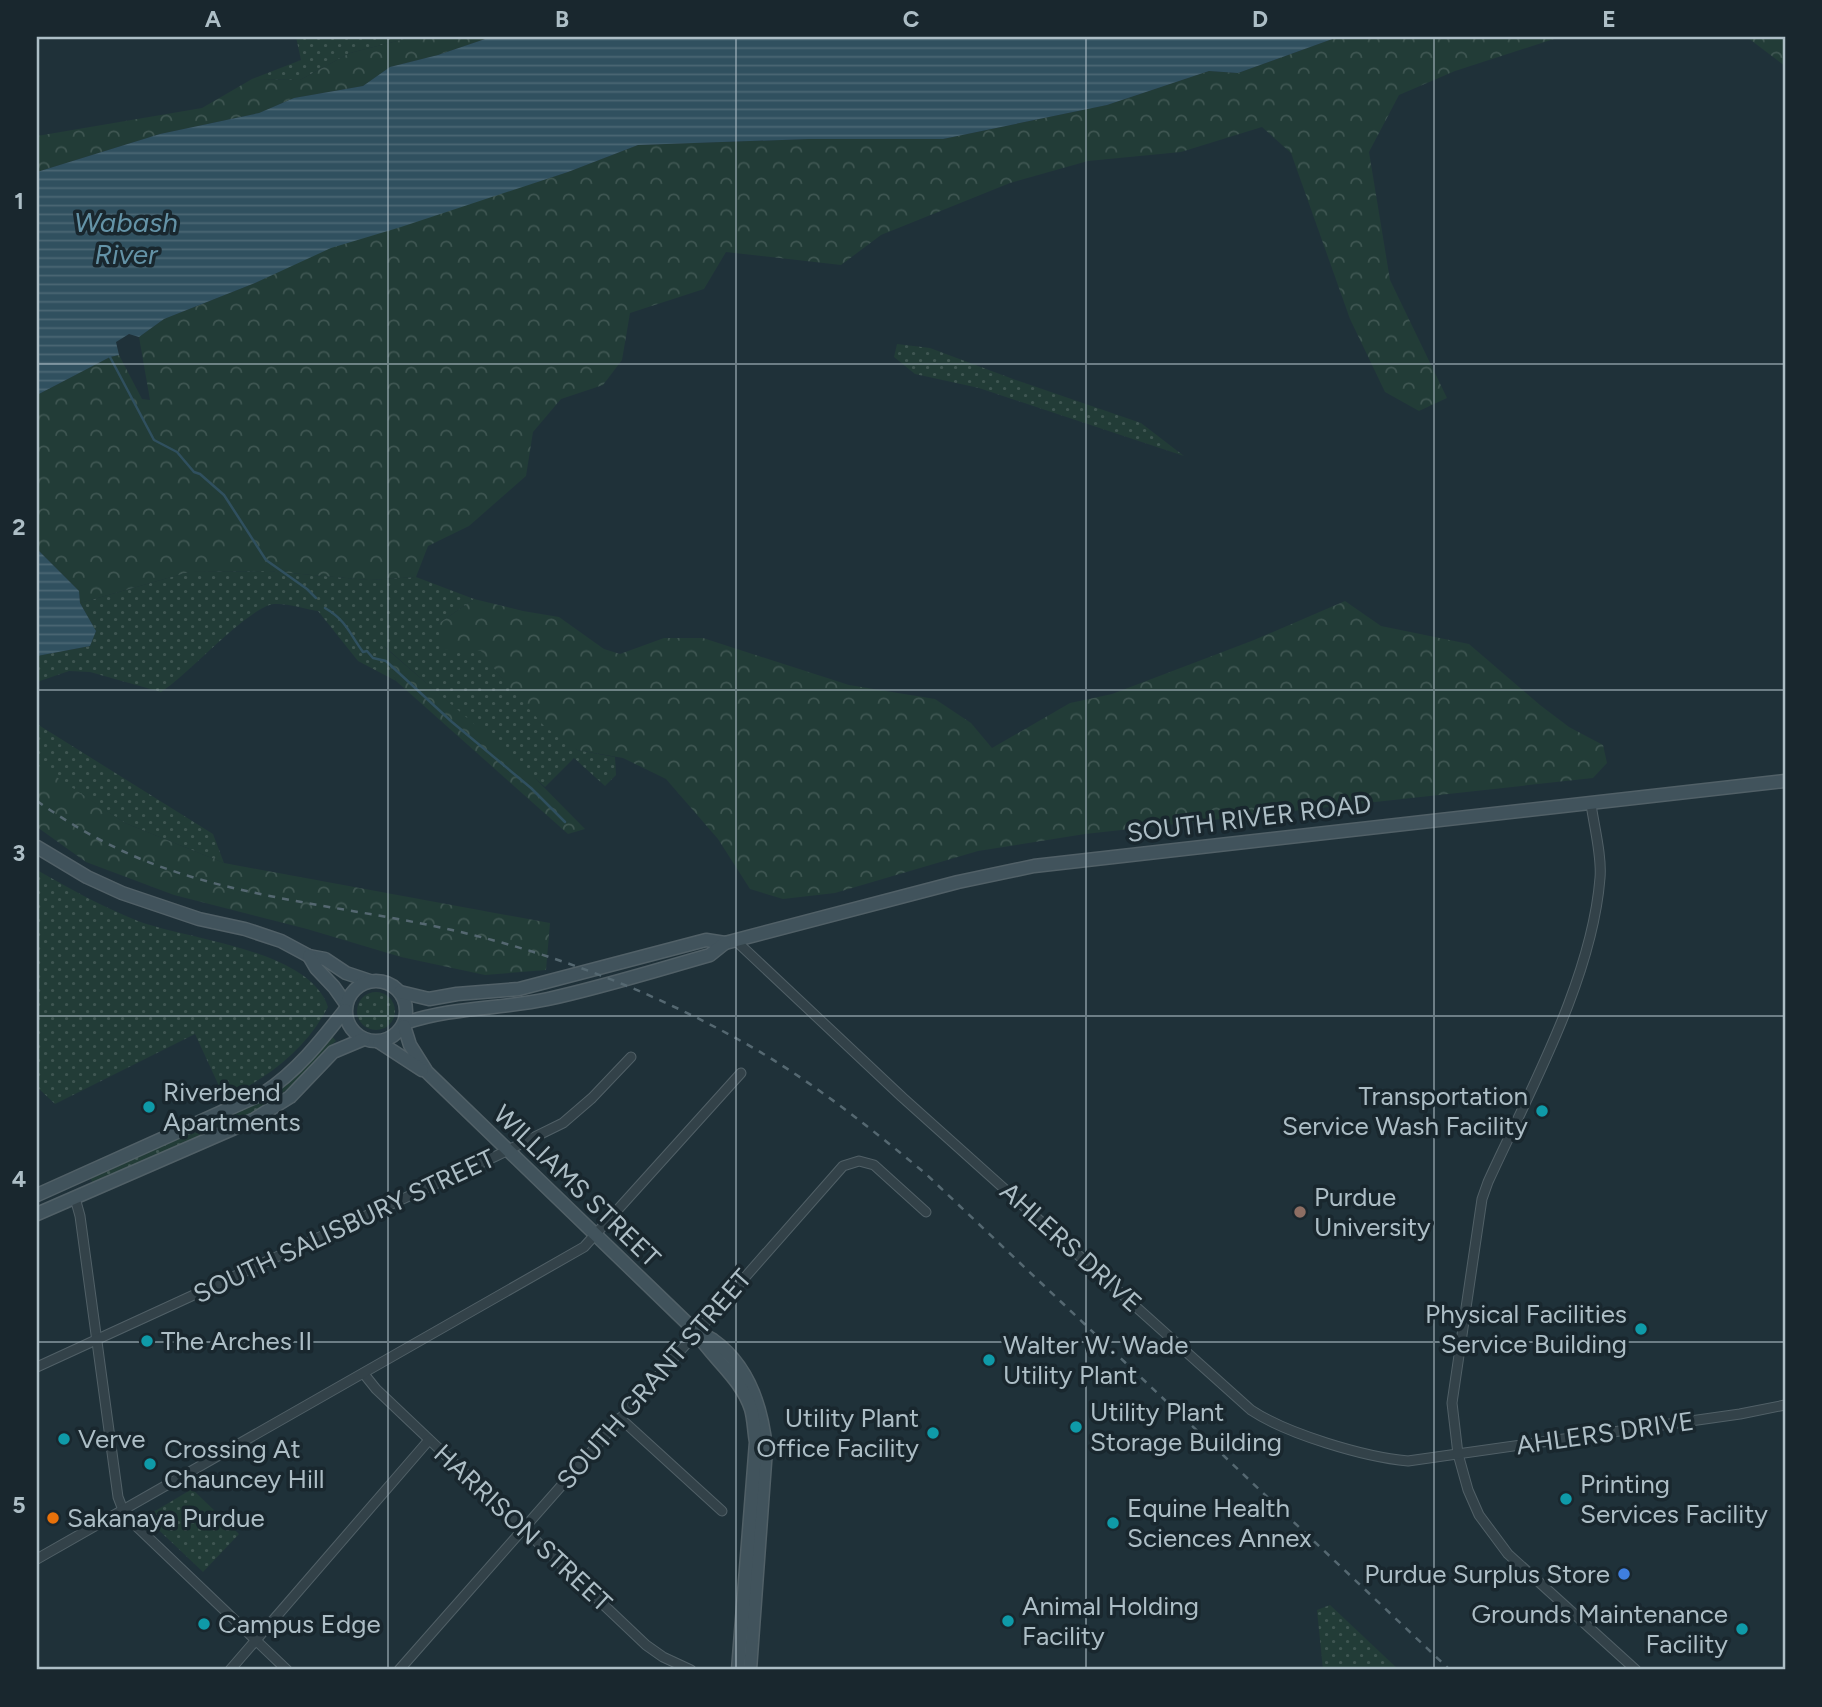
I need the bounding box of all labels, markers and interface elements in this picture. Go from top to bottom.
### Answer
text: A [205,5,222,33]
text: B [555,5,569,33]
text: C [903,5,920,33]
text: D [1252,5,1268,33]
text: E [1602,5,1616,33]
text: 1 [14,187,24,215]
water label: Wabash River [74,205,178,271]
text: 2 [12,513,26,541]
street label: SOUTH RIVER ROAD [1125,787,1373,849]
text: 3 [13,839,25,867]
place label: Riverbend Apartments [163,1076,301,1138]
place label: Transportation Service Wash Facility [1282,1080,1528,1142]
street label: WILLIAMS STREET [487,1098,668,1274]
marker: Riverbend Apartments [141,1099,157,1115]
marker: Transportation Service Wash Facility [1534,1103,1550,1119]
street label: SOUTH SALISBURY STREET [188,1142,500,1310]
text: 4 [12,1165,26,1193]
street label: AHLERS DRIVE [994,1175,1148,1319]
place label: Purdue University [1314,1181,1431,1243]
marker: Purdue University [1292,1204,1308,1220]
street label: SOUTH GRANT STREET [550,1262,759,1495]
place label: Physical Facilities Service Building [1425,1298,1627,1360]
marker: Physical Facilities Service Building [1633,1321,1649,1337]
place label: The Arches II [161,1325,312,1357]
place label: Walter W. Wade Utility Plant [1003,1329,1188,1391]
marker: The Arches II [139,1333,155,1349]
marker: Walter W. Wade Utility Plant [981,1352,997,1368]
place label: Utility Plant Storage Building [1090,1396,1282,1458]
place label: Utility Plant Office Facility [756,1402,919,1464]
street label: AHLERS DRIVE [1514,1405,1696,1461]
marker: Utility Plant Storage Building [1068,1419,1084,1435]
place label: Verve [78,1423,145,1455]
marker: Utility Plant Office Facility [925,1425,941,1441]
marker: Verve [56,1431,72,1447]
place label: Crossing At Chauncey Hill [164,1433,325,1495]
street label: HARRISON STREET [428,1437,619,1619]
marker: Crossing At Chauncey Hill [142,1456,158,1472]
place label: Printing Services Facility [1580,1468,1768,1530]
text: 5 [12,1491,26,1519]
marker: Printing Services Facility [1558,1491,1574,1507]
place label: Equine Health Sciences Annex [1127,1492,1312,1554]
place label: Sakanaya Purdue [67,1502,265,1534]
marker: Sakanaya Purdue [45,1510,61,1526]
marker: Equine Health Sciences Annex [1105,1515,1121,1531]
place label: Purdue Surplus Store [1364,1558,1610,1590]
marker: Purdue Surplus Store [1616,1566,1632,1582]
place label: Animal Holding Facility [1022,1590,1199,1652]
place label: Grounds Maintenance Facility [1471,1598,1728,1660]
place label: Campus Edge [218,1608,381,1640]
marker: Animal Holding Facility [1000,1613,1016,1629]
marker: Campus Edge [196,1616,212,1632]
marker: Grounds Maintenance Facility [1734,1621,1750,1637]

